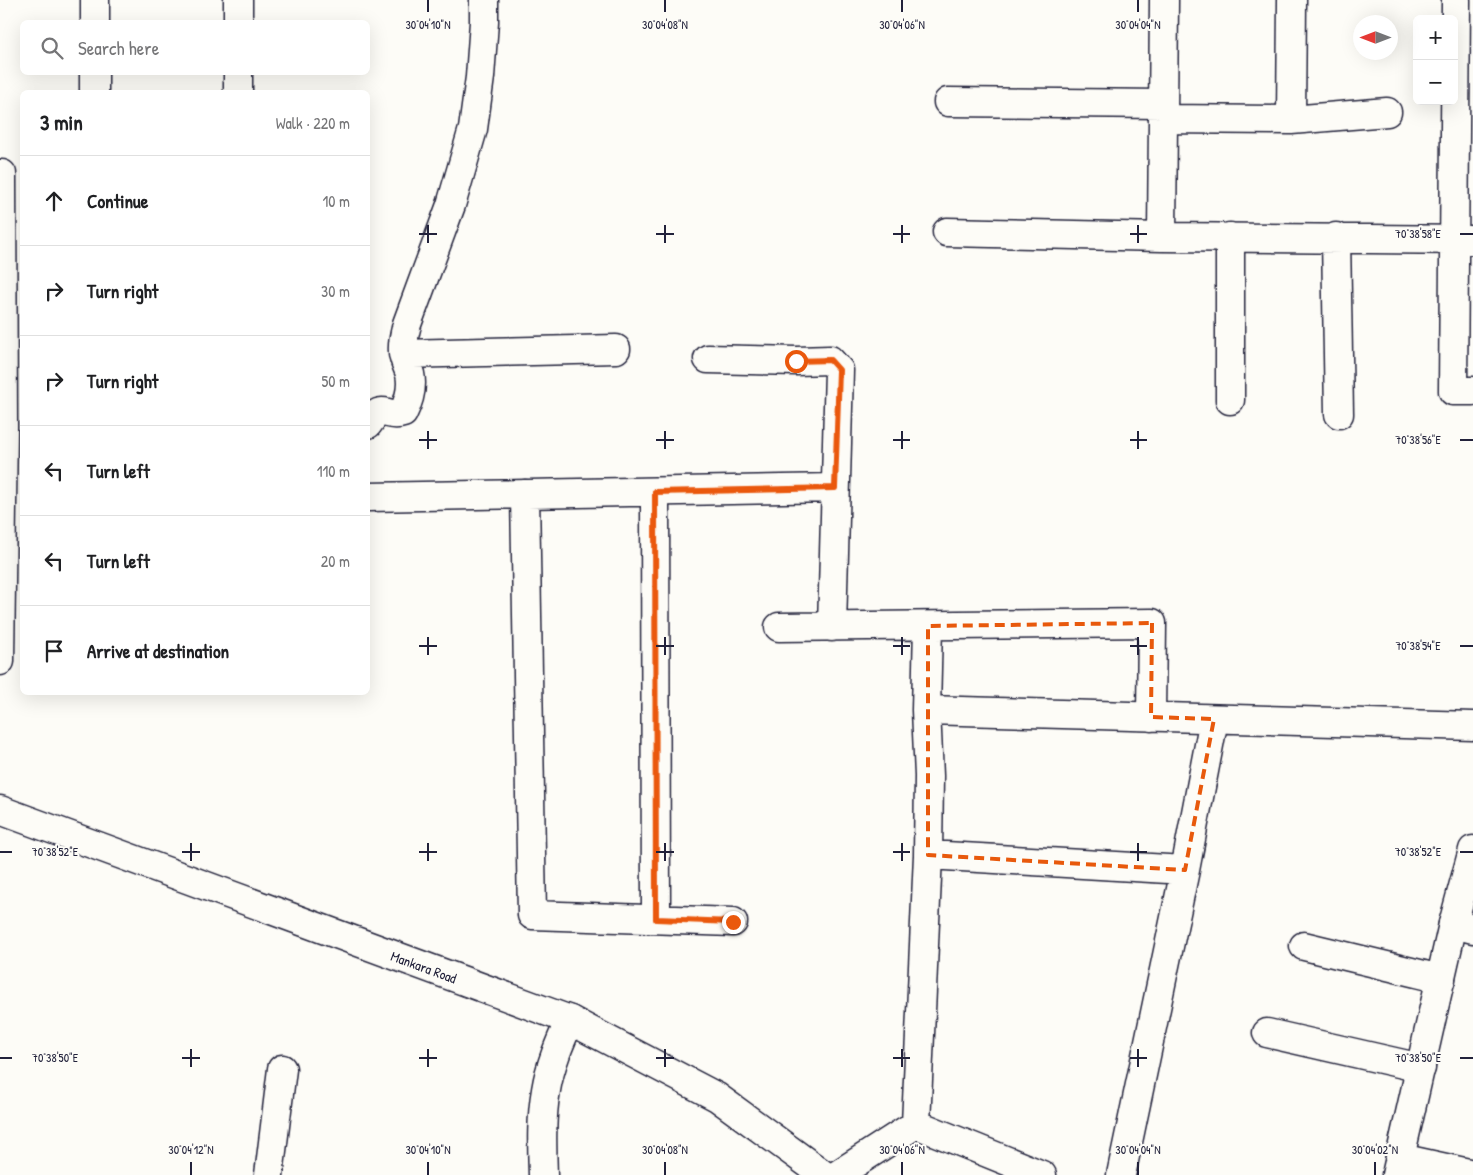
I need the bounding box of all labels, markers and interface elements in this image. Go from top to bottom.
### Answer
north arrow [1353,15,1398,60]
map controls [1413,15,1458,105]
button: + [1413,15,1458,60]
text: 30°04'10"N [405,16,451,33]
text: 30°04'08"N [642,16,688,33]
text: 30°04'06"N [879,16,925,33]
text: 30°04'04"N [1115,16,1161,33]
search box [20,20,370,75]
icon: search [38,34,66,62]
text: Search here [78,35,159,61]
button: − [1413,60,1458,105]
text: 3 min [40,108,83,137]
text: Walk · 220 m [276,112,350,134]
icon: ahead [40,187,68,215]
text: Continue [87,188,148,214]
text: 10 m [322,190,350,212]
text: 70°38'58"E [1395,225,1442,242]
icon: right [40,277,68,305]
text: Turn right [87,278,158,304]
text: 30 m [321,280,350,302]
route start [785,350,808,373]
icon: right [40,367,68,395]
text: Turn right [87,368,158,394]
text: 50 m [322,370,350,392]
text: 70°38'56"E [1395,431,1441,448]
icon: left [40,457,68,485]
text: Turn left [87,458,150,484]
text: 110 m [317,460,350,482]
icon: left [40,547,68,575]
text: Turn left [87,548,150,574]
text: 20 m [321,550,350,572]
icon: arrive [40,637,68,665]
text: 70°38'54"E [1395,637,1441,654]
text: Arrive at destination [87,638,229,664]
text: 70°38'52"E [32,843,79,860]
text: 70°38'52"E [1395,843,1442,860]
route end [722,911,745,934]
street label: Mankara Road [389,945,460,987]
text: 70°38'50"E [32,1049,79,1066]
text: 70°38'50"E [1395,1049,1442,1066]
text: 30°04'12"N [168,1141,214,1158]
text: 30°04'10"N [405,1141,451,1158]
text: 30°04'08"N [642,1141,688,1158]
text: 30°04'06"N [879,1141,925,1158]
text: 30°04'04"N [1115,1141,1161,1158]
text: 30°04'02"N [1352,1141,1398,1158]

